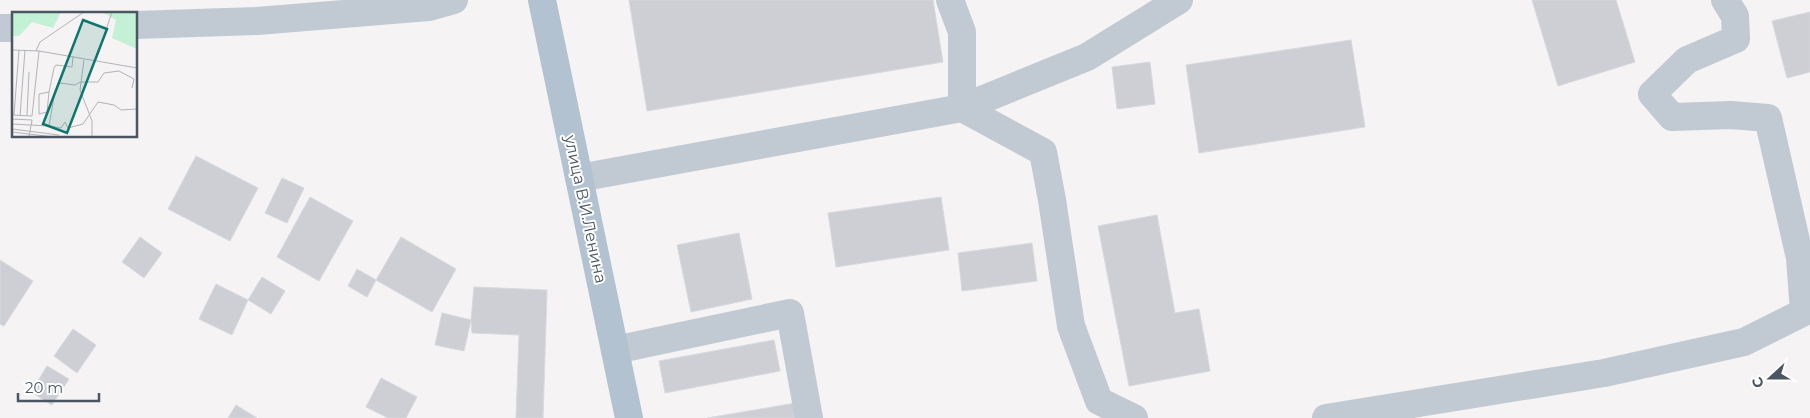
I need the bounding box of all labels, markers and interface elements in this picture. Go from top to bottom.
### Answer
inset map [12,12,138,138]
street label: улица В.И.Ленина [560,132,610,285]
north arrow [1745,353,1795,403]
scale bar [18,370,99,402]
text: С [1748,375,1768,391]
text: 20 m [25,378,63,397]

